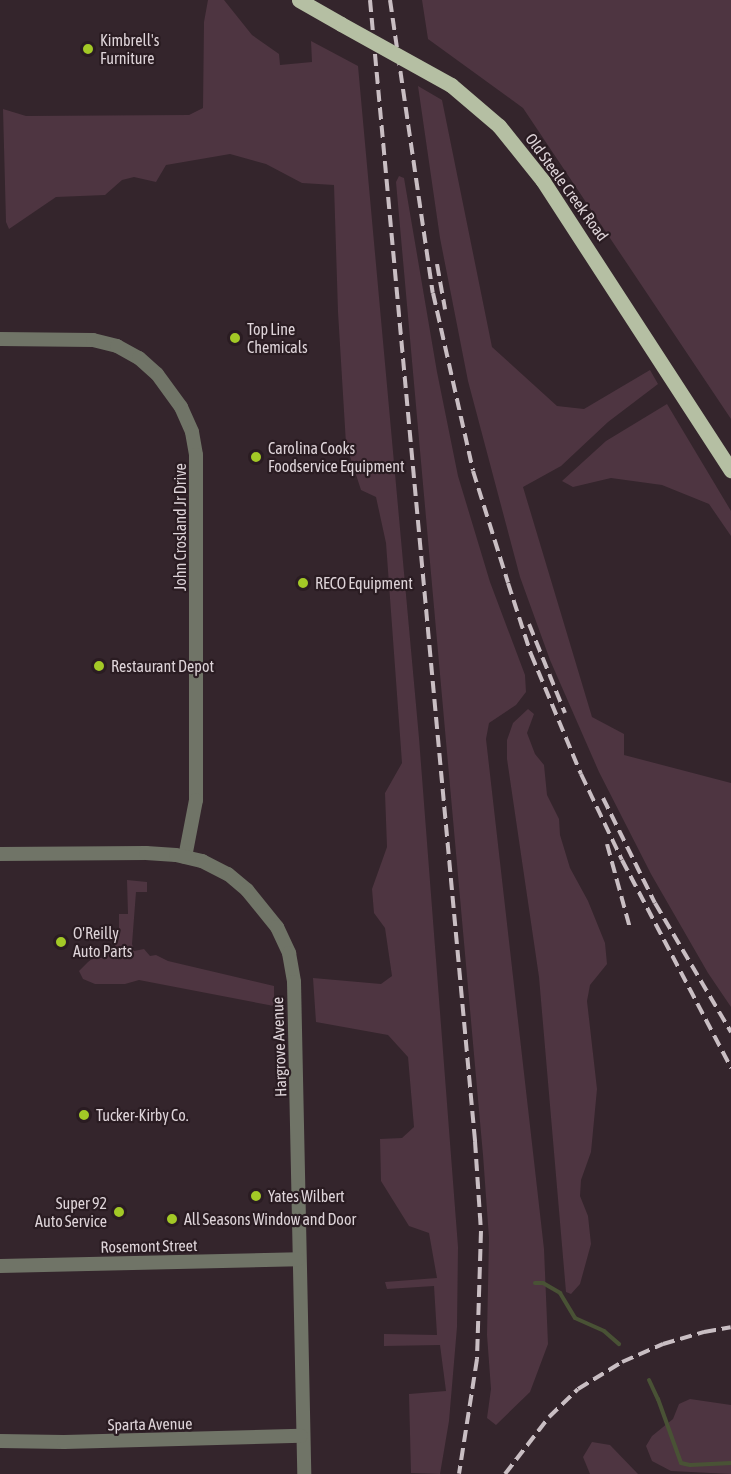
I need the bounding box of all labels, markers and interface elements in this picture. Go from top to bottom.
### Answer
place label: Kimbrell's Furniture [100,30,159,68]
marker: Kimbrell's Furniture [81,42,95,56]
street label: Old Steele Creek Road [521,129,613,245]
place label: Top Line Chemicals [247,319,308,357]
marker: Top Line Chemicals [228,331,242,345]
place label: Carolina Cooks Foodservice Equipment [268,438,405,476]
marker: Carolina Cooks Foodservice Equipment [249,450,263,464]
street label: John Crosland Jr Drive [170,463,190,591]
place label: RECO Equipment [315,573,413,593]
marker: RECO Equipment [296,576,310,590]
place label: Restaurant Depot [111,656,214,676]
marker: Restaurant Depot [92,659,106,673]
place label: O'Reilly Auto Parts [73,923,133,961]
marker: O'Reilly Auto Parts [54,935,68,949]
street label: Hargrove Avenue [268,997,290,1097]
place label: Tucker-Kirby Co. [96,1105,189,1125]
marker: Tucker-Kirby Co. [77,1108,91,1122]
place label: Yates Wilbert [268,1186,345,1206]
marker: Yates Wilbert [249,1189,263,1203]
place label: Super 92 Auto Service [35,1193,107,1231]
marker: Super 92 Auto Service [112,1205,126,1219]
place label: All Seasons Window and Door [184,1209,356,1229]
marker: All Seasons Window and Door [165,1212,179,1226]
street label: Rosemont Street [100,1236,198,1256]
street label: Sparta Avenue [107,1414,193,1434]

